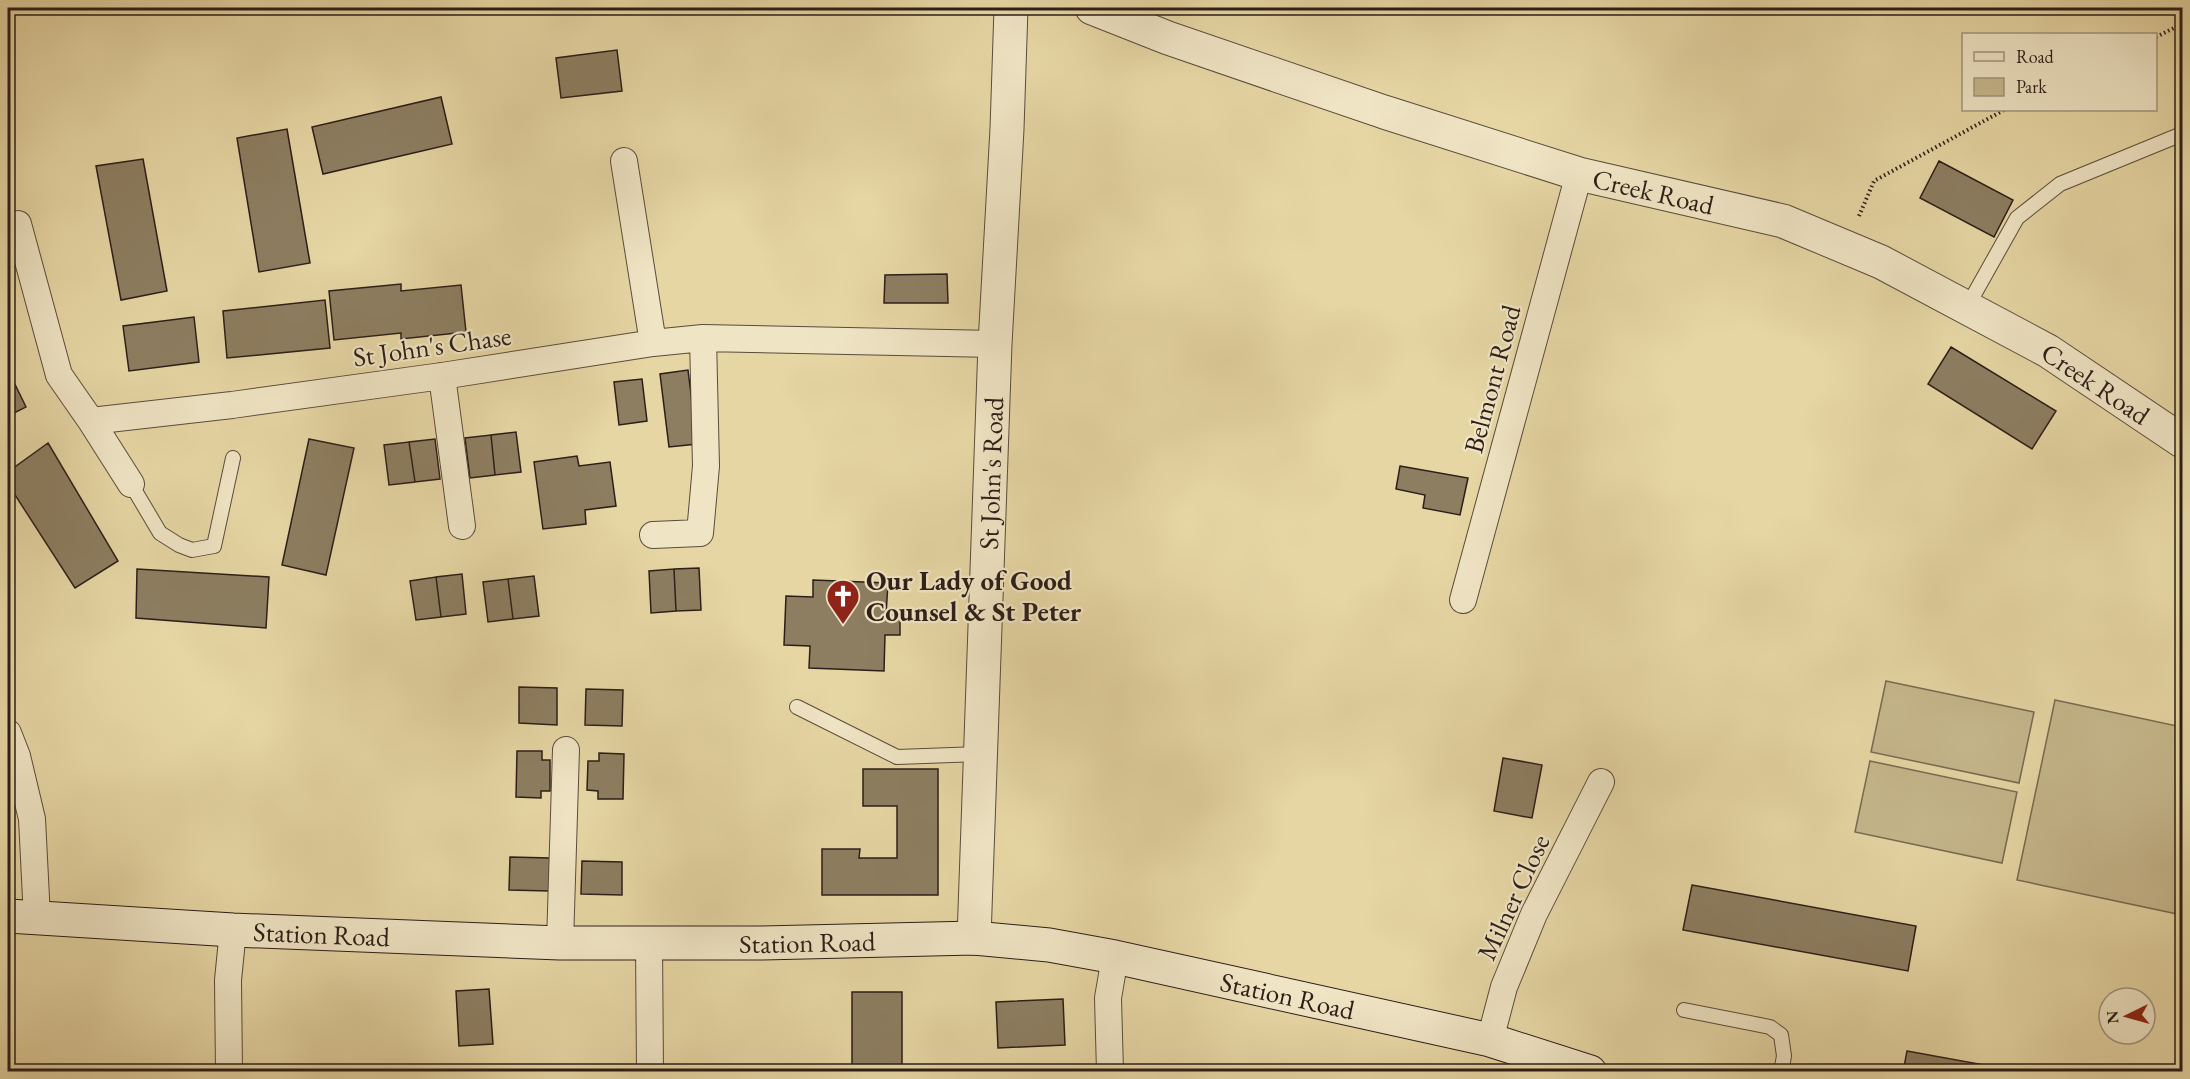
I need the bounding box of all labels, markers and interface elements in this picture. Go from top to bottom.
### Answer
legend [1962,33,2157,111]
text: Road [2016,45,2055,68]
text: Park [2016,75,2047,98]
street label: Creek Road [1589,160,1718,222]
street label: Belmont Road [1455,301,1529,457]
street label: St John's Chase [351,318,513,374]
street label: Creek Road [2035,334,2157,432]
street label: St John's Road [970,396,1011,550]
place label: Our Lady of Good Counsel & St Peter [866,563,1082,629]
church icon: Our Lady of Good Counsel & St Peter [825,578,861,625]
street label: Milner Close [1469,828,1557,966]
street label: Station Road [253,913,391,954]
street label: Station Road [739,923,876,961]
street label: Station Road [1217,963,1358,1027]
north arrow [2097,986,2157,1046]
text: N [2102,1010,2124,1025]

